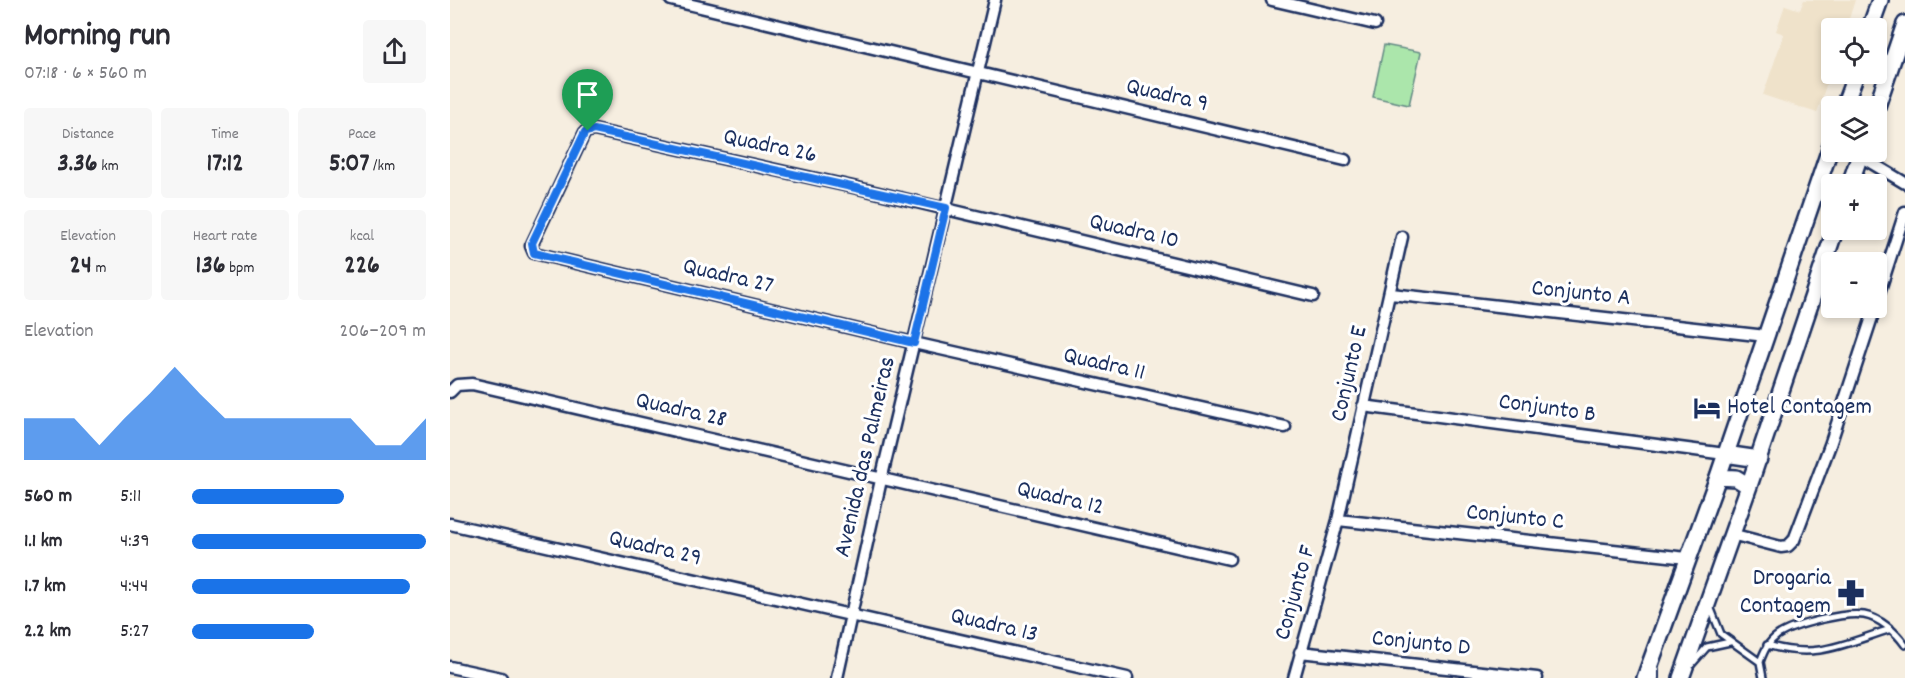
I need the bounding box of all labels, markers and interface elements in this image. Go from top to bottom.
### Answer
text: Morning run [24,14,171,61]
map controls [1821,18,1887,318]
button: locate [1821,18,1887,84]
button: share [363,20,426,83]
text: 07:18 · 6 × 560 m [24,60,147,88]
pin [562,69,613,131]
street label: Quadra 9 [1122,70,1212,122]
icon: arrive [571,78,604,111]
button: layers [1821,96,1887,162]
street label: Quadra 26 [720,121,820,173]
text: Distance [62,123,114,146]
text: Time [211,123,239,146]
text: Pace [348,123,376,146]
text: 3.36 [57,146,97,183]
text: 17:12 [206,146,244,183]
text: 5:07 [329,146,369,183]
text: km [97,155,119,178]
text: /km [369,155,395,178]
button: + [1821,174,1887,240]
street label: Quadra 10 [1086,205,1182,259]
text: Elevation [60,225,116,248]
text: Heart rate [193,225,257,248]
text: kcal [350,225,374,248]
text: 24 [70,248,92,285]
text: 136 [196,248,226,285]
text: 226 [344,248,380,285]
street label: Quadra 27 [679,250,777,304]
button: − [1821,252,1887,318]
text: m [92,257,106,280]
text: bpm [226,257,254,280]
street label: Conjunto A [1530,272,1632,316]
text: Elevation [24,318,94,346]
text: 206–209 m [340,318,426,346]
street label: Conjunto E [1322,323,1378,425]
street label: Quadra 11 [1060,339,1148,391]
street label: Avenida das Palmeiras [826,353,906,561]
street label: Quadra 28 [632,384,730,438]
street label: Conjunto B [1496,385,1598,433]
place label: Hotel Contagem [1727,391,1872,425]
hotel icon: Hotel Contagem [1692,393,1722,423]
street label: Quadra 12 [1013,473,1107,525]
text: 560 m [24,483,72,511]
text: 5:11 [120,483,141,511]
street label: Conjunto C [1464,496,1566,540]
street label: Quadra 29 [605,522,705,576]
text: 1.1 km [24,528,63,556]
text: 4:39 [120,528,150,556]
street label: Conjunto F [1266,541,1326,644]
place label: Drogaria Contagem [1740,562,1832,624]
text: 1.7 km [24,573,66,601]
text: 4:44 [120,573,148,601]
pharmacy icon: Drogaria Contagem [1836,578,1866,608]
street label: Quadra 13 [947,599,1041,653]
text: 2.2 km [24,618,71,646]
text: 5:27 [120,618,149,646]
street label: Conjunto D [1370,622,1472,666]

